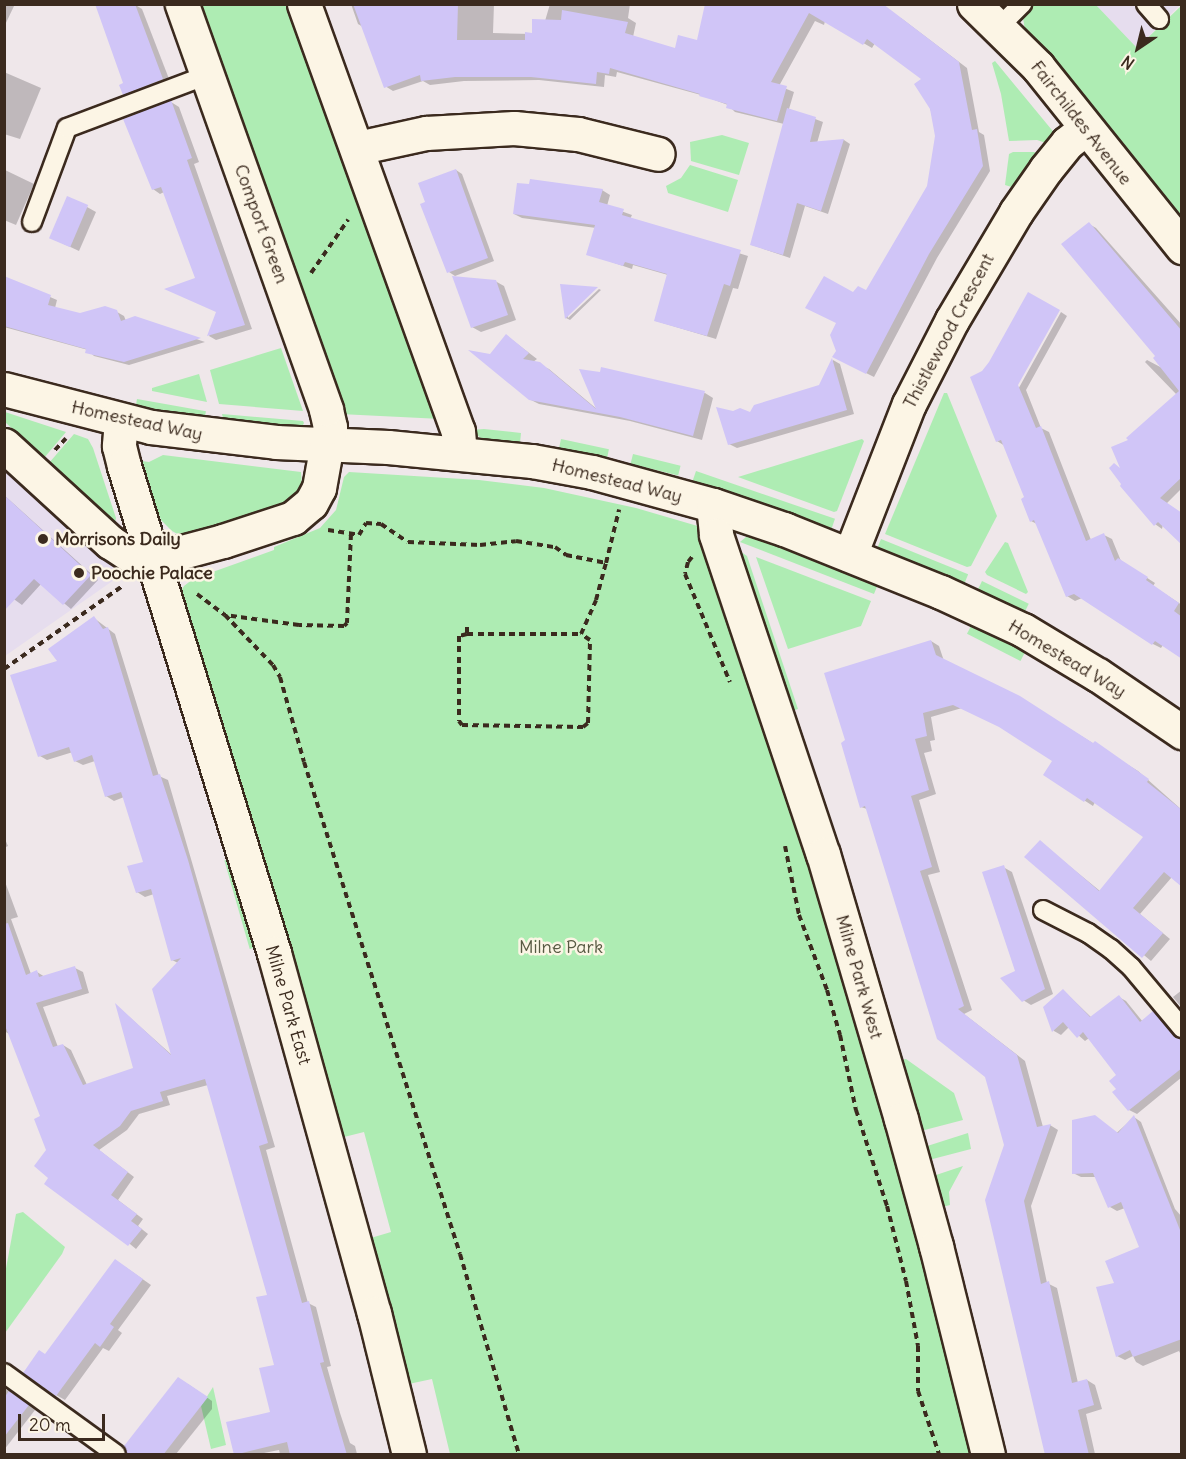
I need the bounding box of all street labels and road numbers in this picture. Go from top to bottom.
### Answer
street label: Fairchildes Avenue [1026,57,1136,189]
street label: Comport Green [229,161,293,287]
street label: Thistlewood Crescent [899,250,999,412]
street label: Homestead Way [69,397,205,445]
street label: Homestead Way [550,454,684,508]
street label: Homestead Way [1004,615,1130,703]
street label: Milne Park West [831,912,887,1042]
street label: Milne Park East [261,943,315,1067]

